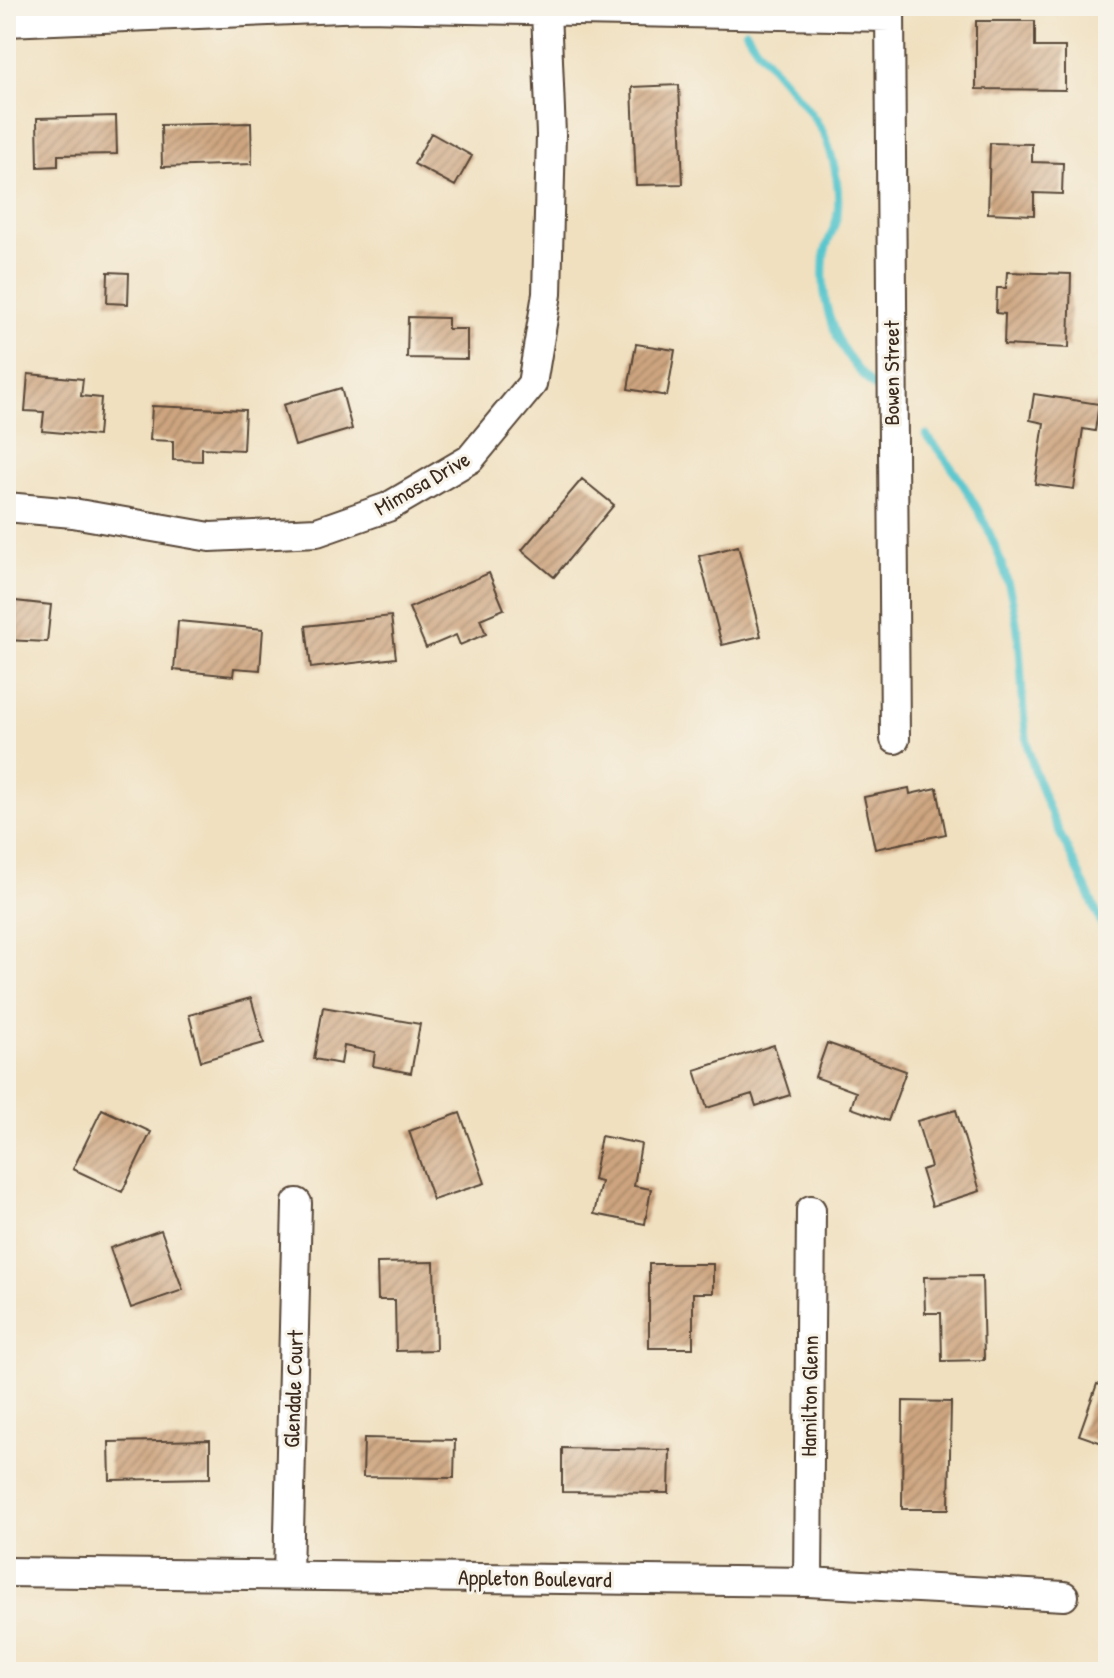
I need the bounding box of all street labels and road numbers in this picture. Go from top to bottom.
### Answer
street label: Bowen Street [876,320,906,426]
street label: Mimosa Drive [369,444,475,522]
street label: Glendale Court [276,1329,310,1448]
street label: Hamilton Glenn [793,1335,825,1457]
street label: Appleton Boulevard [458,1562,612,1594]

